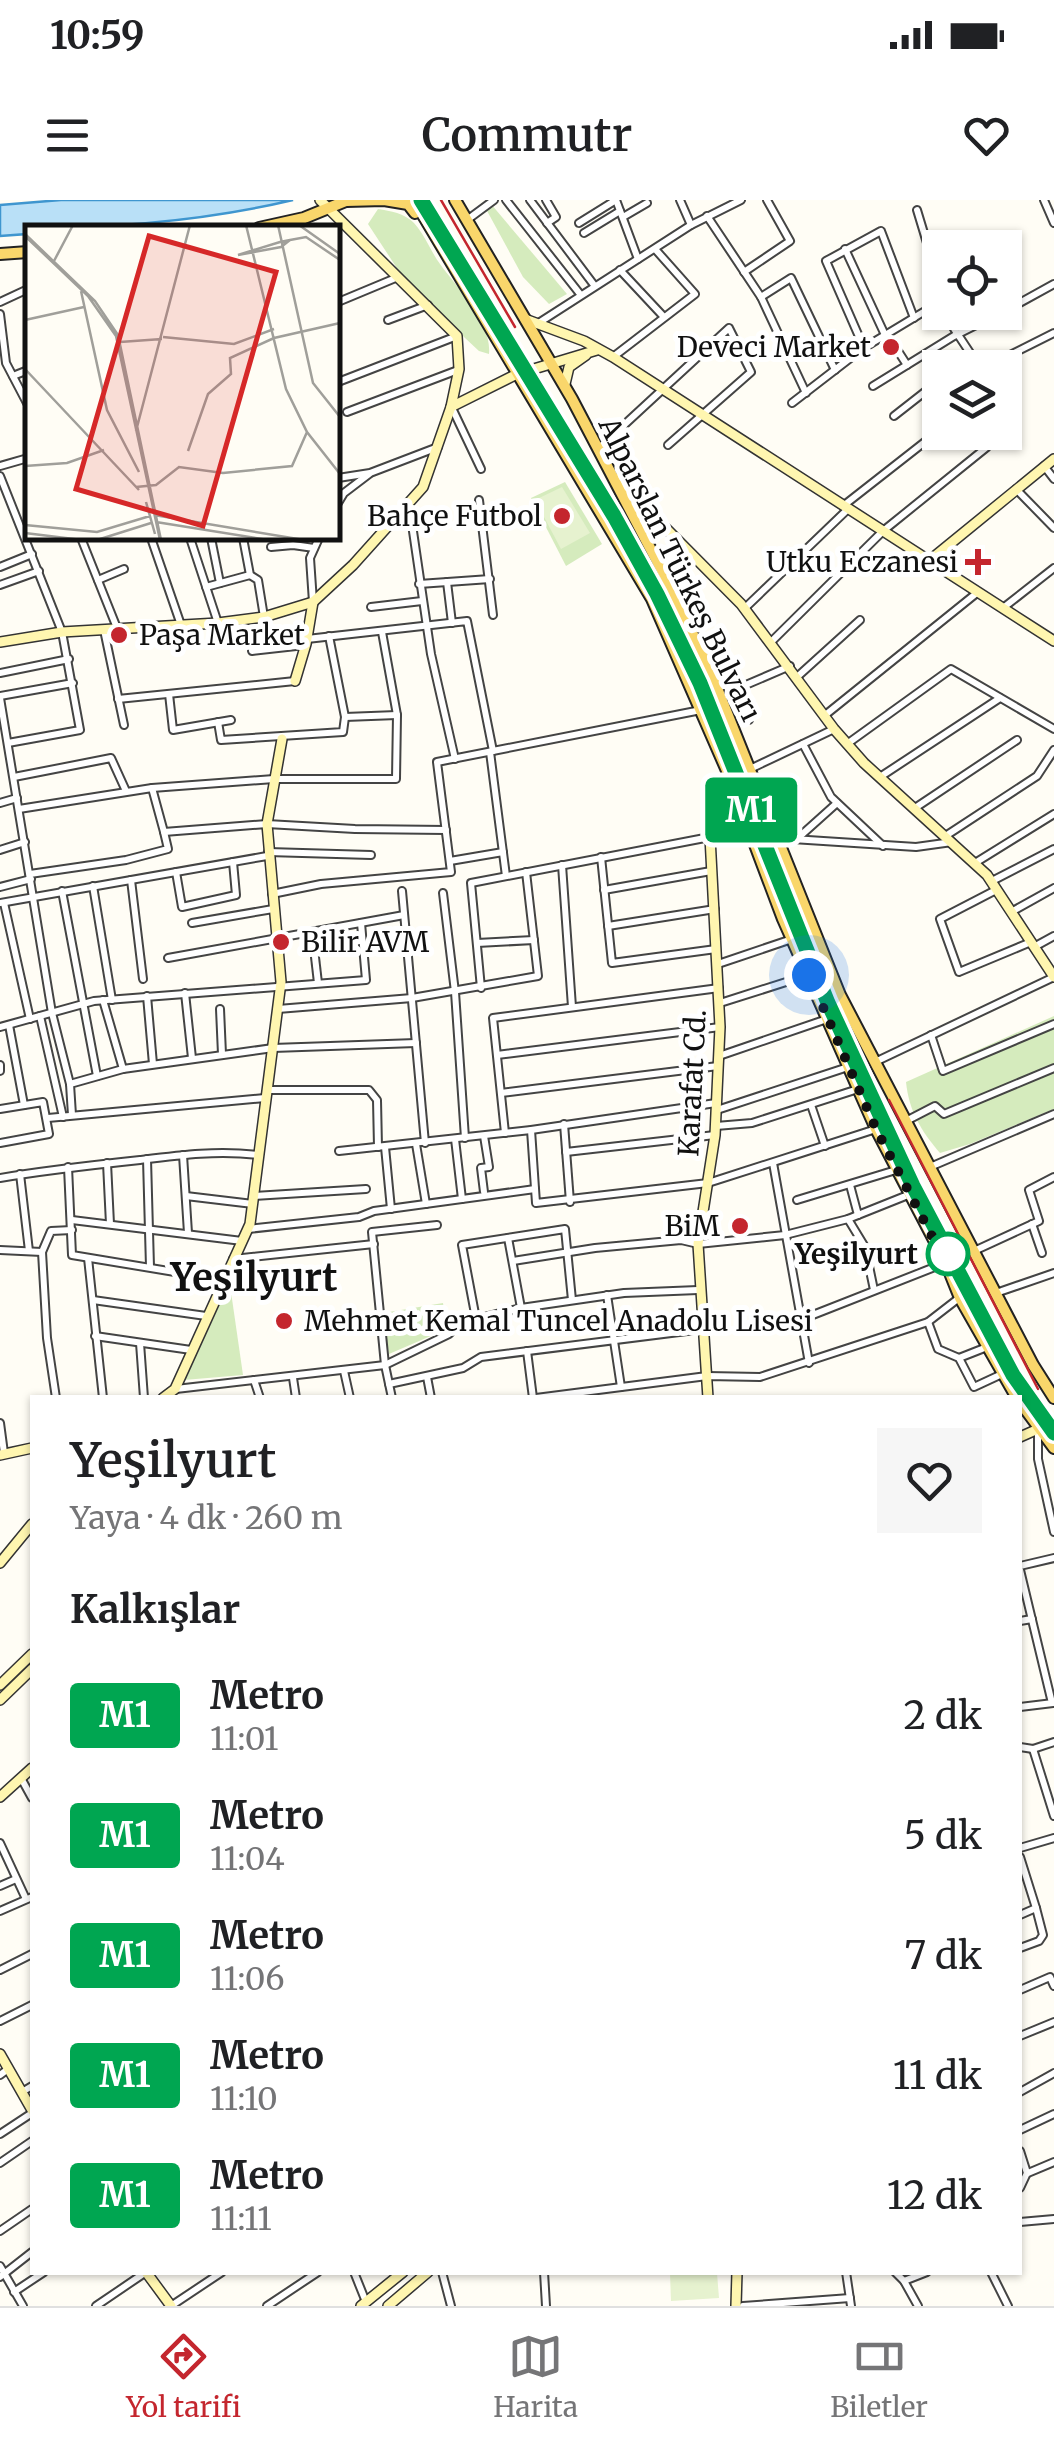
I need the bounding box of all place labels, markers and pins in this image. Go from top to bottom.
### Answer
place label: Deveci Market [677,329,871,365]
marker: Deveci Market [880,336,902,358]
place label: Bahçe Futbol [367,498,542,534]
marker: Bahçe Futbol [551,505,573,527]
place label: Utku Eczanesi [766,544,958,580]
marker: Utku Eczanesi [967,551,989,573]
place label: Paşa Market [139,617,305,653]
marker: Paşa Market [108,624,130,646]
place label: Bilir AVM [301,924,429,960]
marker: Bilir AVM [270,931,292,953]
place label: BiM [665,1208,720,1244]
marker: BiM [729,1215,751,1237]
marker: Yeşilyurt [927,1233,969,1275]
place label: Yeşilyurt [794,1236,918,1272]
place label: Mehmet Kemal Tuncel Anadolu Lisesi [304,1303,813,1339]
marker: Mehmet Kemal Tuncel Anadolu Lisesi [273,1310,295,1332]

